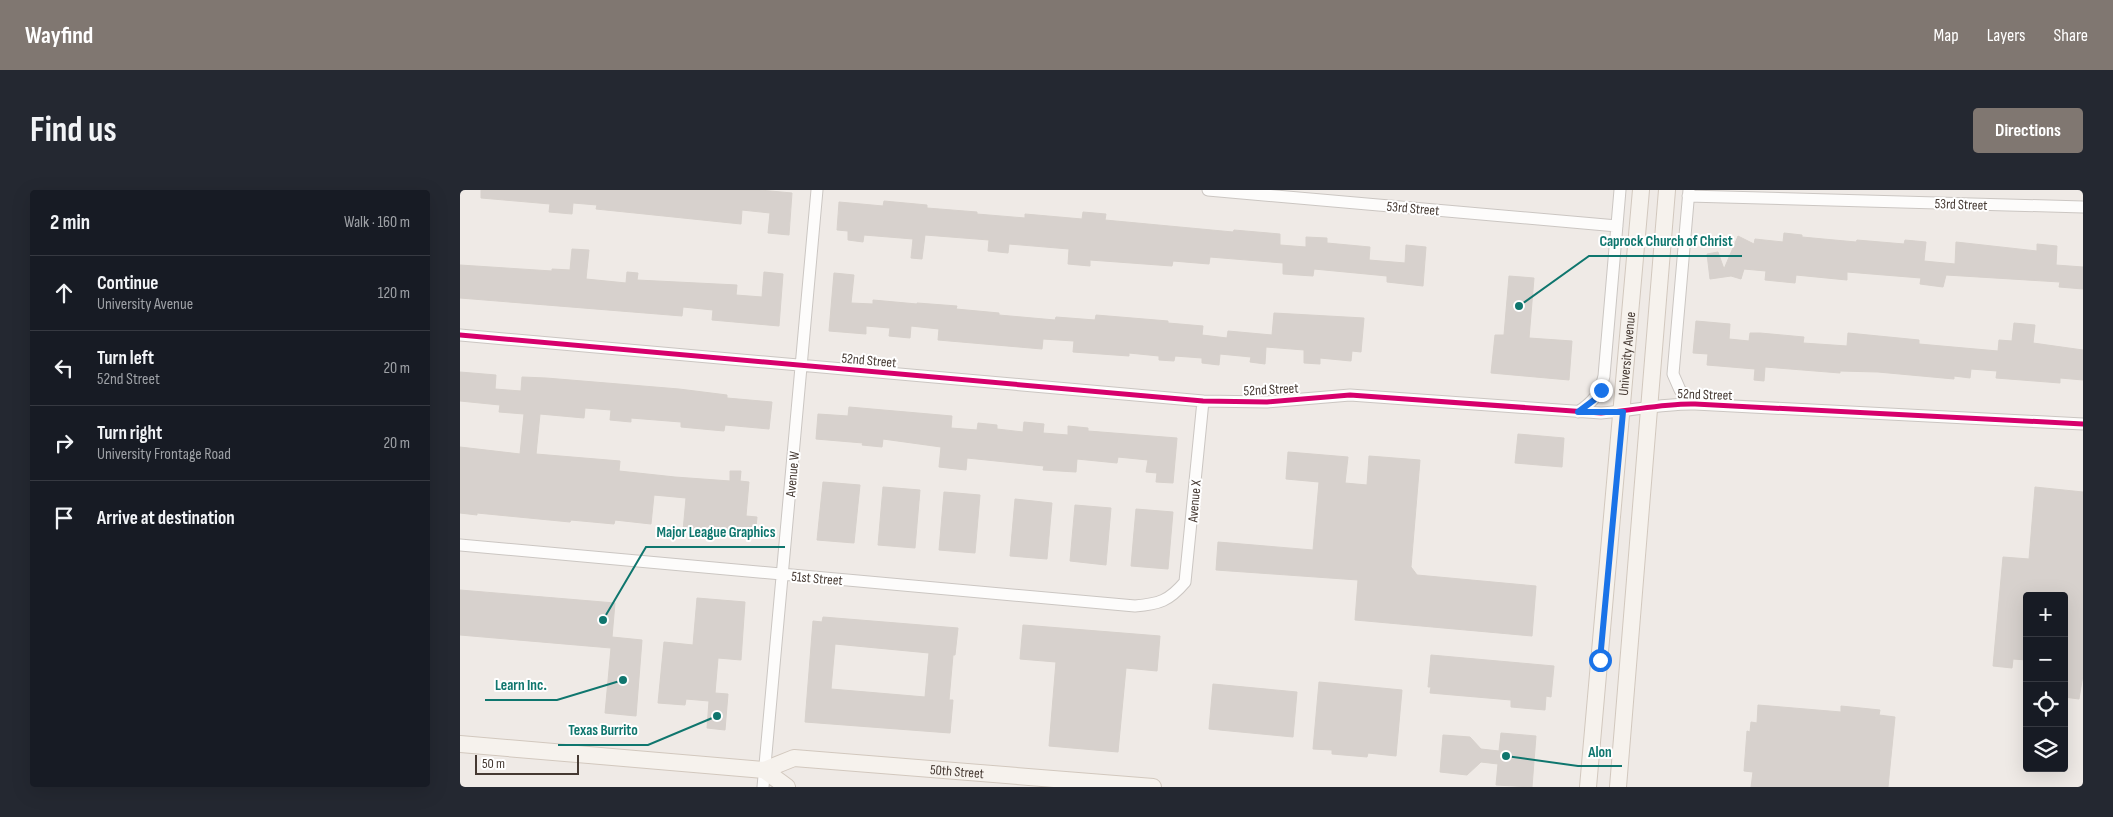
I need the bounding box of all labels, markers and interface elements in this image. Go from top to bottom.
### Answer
text: Wayfind [25,21,93,50]
text: Map [1934,25,1959,46]
text: Layers [1987,25,2026,46]
text: Share [2054,25,2088,46]
button: Directions [1973,108,2083,153]
text: Find us [30,109,117,152]
street label: 53rd Street [1934,195,1988,214]
street label: 53rd Street [1386,198,1440,219]
text: 2 min [50,210,90,235]
text: Walk · 160 m [344,213,410,232]
callout: Caprock Church of Christ [1589,226,1742,256]
text: Caprock Church of Christ [1599,232,1733,251]
text: Continue [97,272,158,295]
icon: ahead [50,279,78,307]
text: 120 m [378,284,410,303]
text: University Avenue [97,295,193,314]
street label: University Avenue [1615,311,1639,396]
text: Turn left [97,347,154,370]
street label: 52nd Street [841,350,897,371]
icon: left [50,354,78,382]
text: 20 m [383,359,410,378]
text: 52nd Street [97,370,160,389]
route end [1590,379,1613,402]
street label: 52nd Street [1243,380,1299,399]
street label: 52nd Street [1677,385,1733,404]
text: Turn right [97,422,162,445]
icon: right [50,429,78,457]
text: 20 m [383,434,410,453]
text: University Frontage Road [97,445,231,464]
street label: Avenue W [782,451,803,498]
street label: Avenue X [1184,479,1205,524]
icon: arrive [50,504,78,532]
text: Arrive at destination [97,507,235,530]
callout: Major League Graphics [646,517,785,547]
text: Major League Graphics [657,523,776,542]
street label: 51st Street [791,568,843,589]
map controls [2023,592,2068,772]
button: + [2023,592,2068,637]
button: − [2023,637,2068,682]
route start [1589,649,1612,672]
callout: Learn Inc. [485,670,557,700]
text: Learn Inc. [495,676,547,695]
button: locate [2023,682,2068,727]
callout: Texas Burrito [558,715,648,745]
text: Texas Burrito [568,721,638,740]
button: layers [2023,727,2068,772]
callout: Alon [1578,736,1622,766]
text: Alon [1587,743,1612,762]
scale bar [475,752,579,775]
text: 50 m [482,755,505,772]
street label: 50th Street [929,761,985,782]

